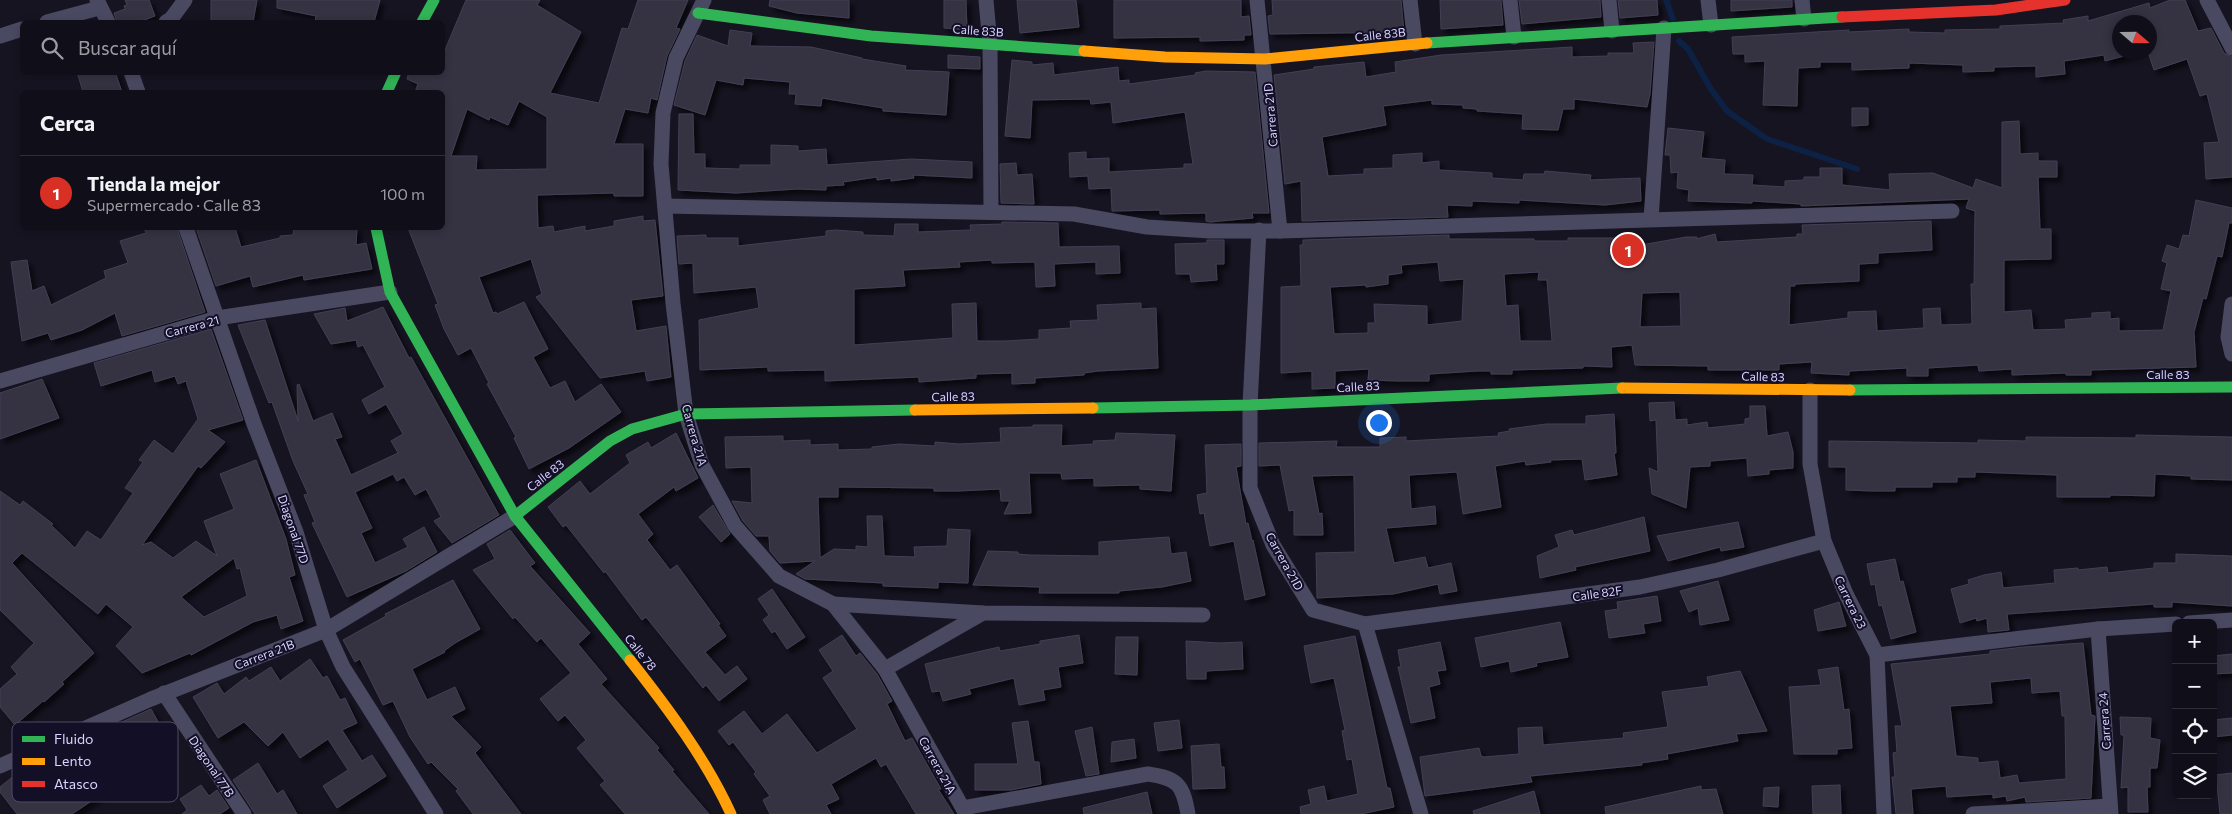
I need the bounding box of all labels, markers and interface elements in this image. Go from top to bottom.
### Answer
north arrow [2112,15,2157,60]
search box [20,20,445,75]
street label: Calle 83B [952,21,1004,39]
street label: Calle 83B [1354,24,1406,44]
icon: search [38,34,66,62]
text: Buscar aquí [78,36,177,59]
street label: Carrera 21D [1260,82,1280,148]
text: Cerca [40,110,95,135]
text: Tienda la mejor [87,172,220,195]
text: 1 [52,184,60,203]
text: 100 m [380,184,425,203]
text: Supermercado · Calle 83 [87,195,261,214]
pin: 1 [1612,231,1644,269]
street label: Carrera 21 [164,312,220,340]
street label: Calle 83 [2146,367,2190,381]
street label: Calle 83 [1741,369,1785,383]
street label: Calle 83 [1336,378,1380,394]
street label: Calle 83 [931,389,975,403]
street label: Carrera 21A [680,403,710,467]
your location [1366,410,1392,436]
street label: Calle 83 [524,456,566,494]
street label: Diagonal 77D [276,493,312,565]
street label: Carrera 21D [1263,530,1307,593]
street label: Carrera 23 [1832,573,1870,631]
street label: Calle 82F [1571,583,1623,603]
map controls [2172,619,2217,799]
button: + [2172,619,2217,664]
street label: Calle 78 [622,631,660,673]
street label: Carrera 21B [232,636,296,672]
button: − [2172,664,2217,709]
street label: Carrera 24 [2095,692,2113,750]
button: locate [2172,709,2217,754]
legend [12,722,178,802]
text: Fluido [54,730,93,747]
street label: Diagonal 77B [186,733,238,799]
street label: Carrera 21A [916,734,960,796]
text: Lento [54,752,91,769]
button: layers [2172,754,2217,799]
text: Atasco [54,775,98,792]

